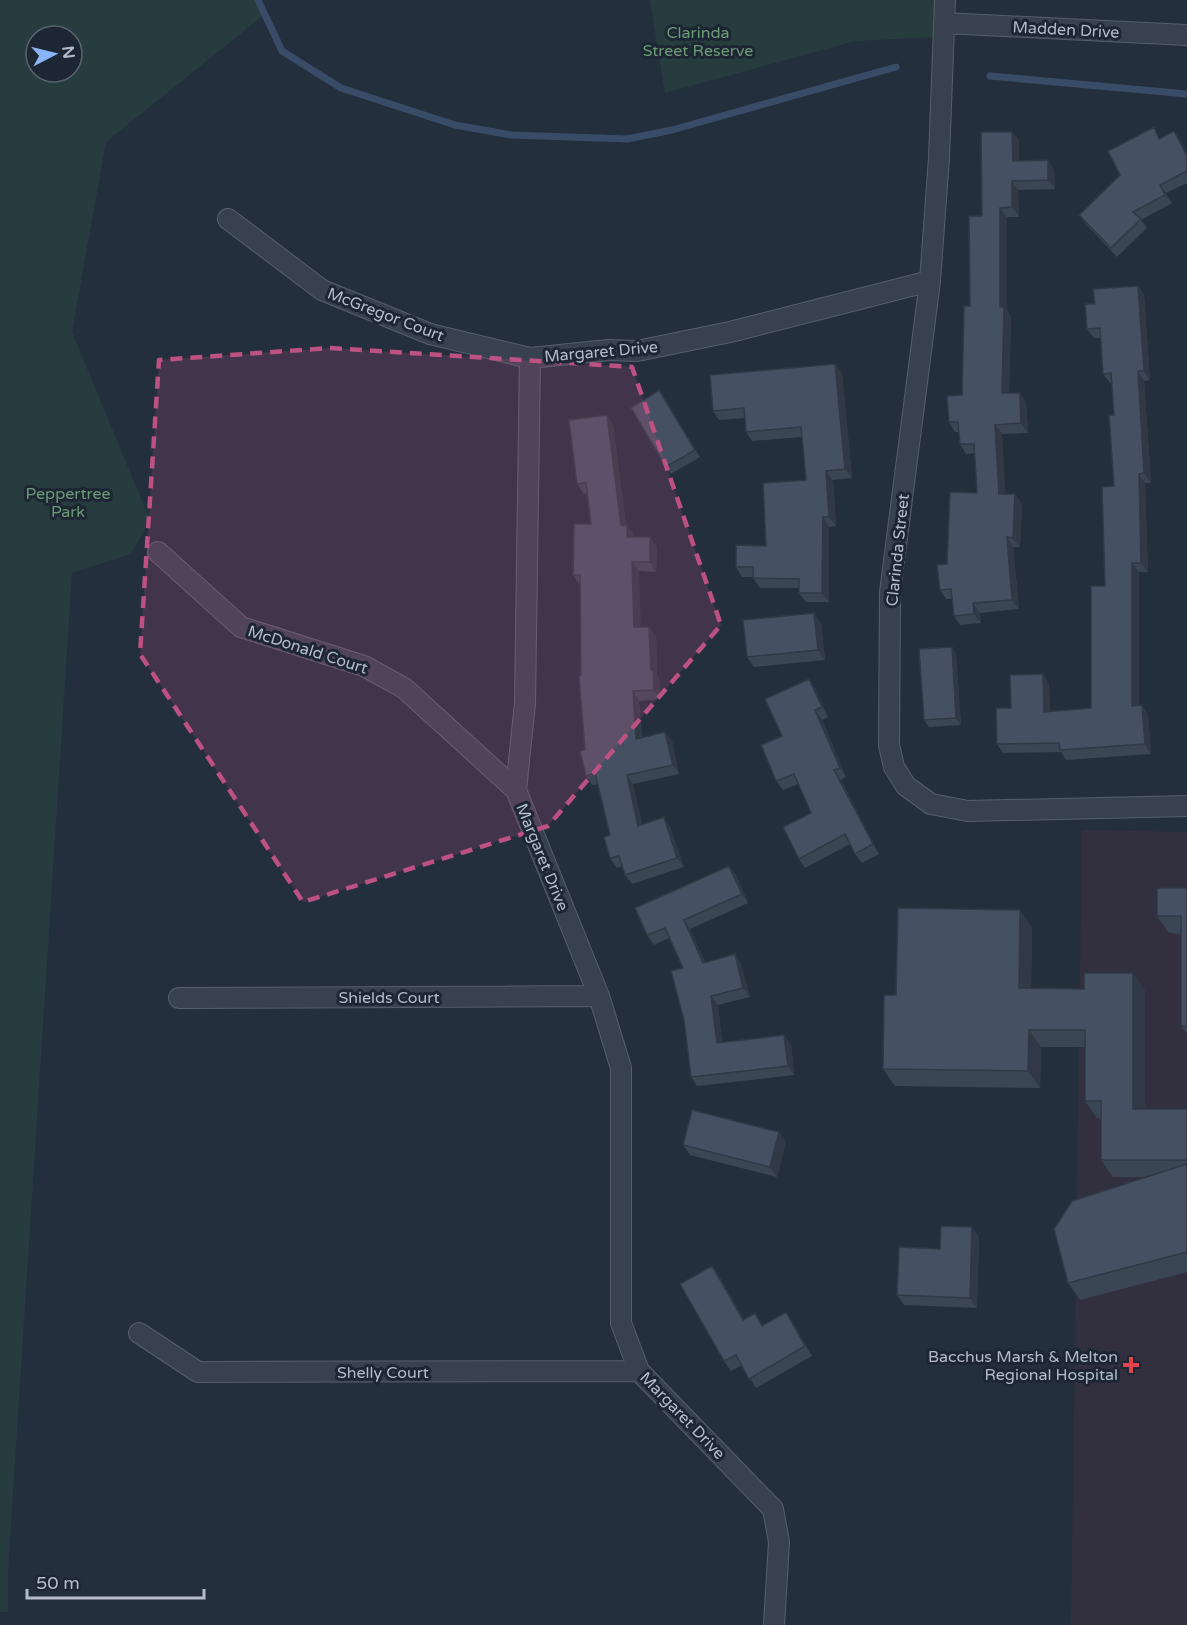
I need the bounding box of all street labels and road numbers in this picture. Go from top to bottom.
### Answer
street label: Madden Drive [1012,17,1120,43]
street label: McGregor Court [324,283,447,346]
street label: Margaret Drive [543,337,659,367]
street label: Clarinda Street [882,493,914,607]
street label: McDonald Court [245,621,370,679]
street label: Margaret Drive [511,801,573,914]
street label: Shields Court [338,988,440,1008]
street label: Shelly Court [337,1363,429,1383]
street label: Margaret Drive [635,1368,729,1464]

